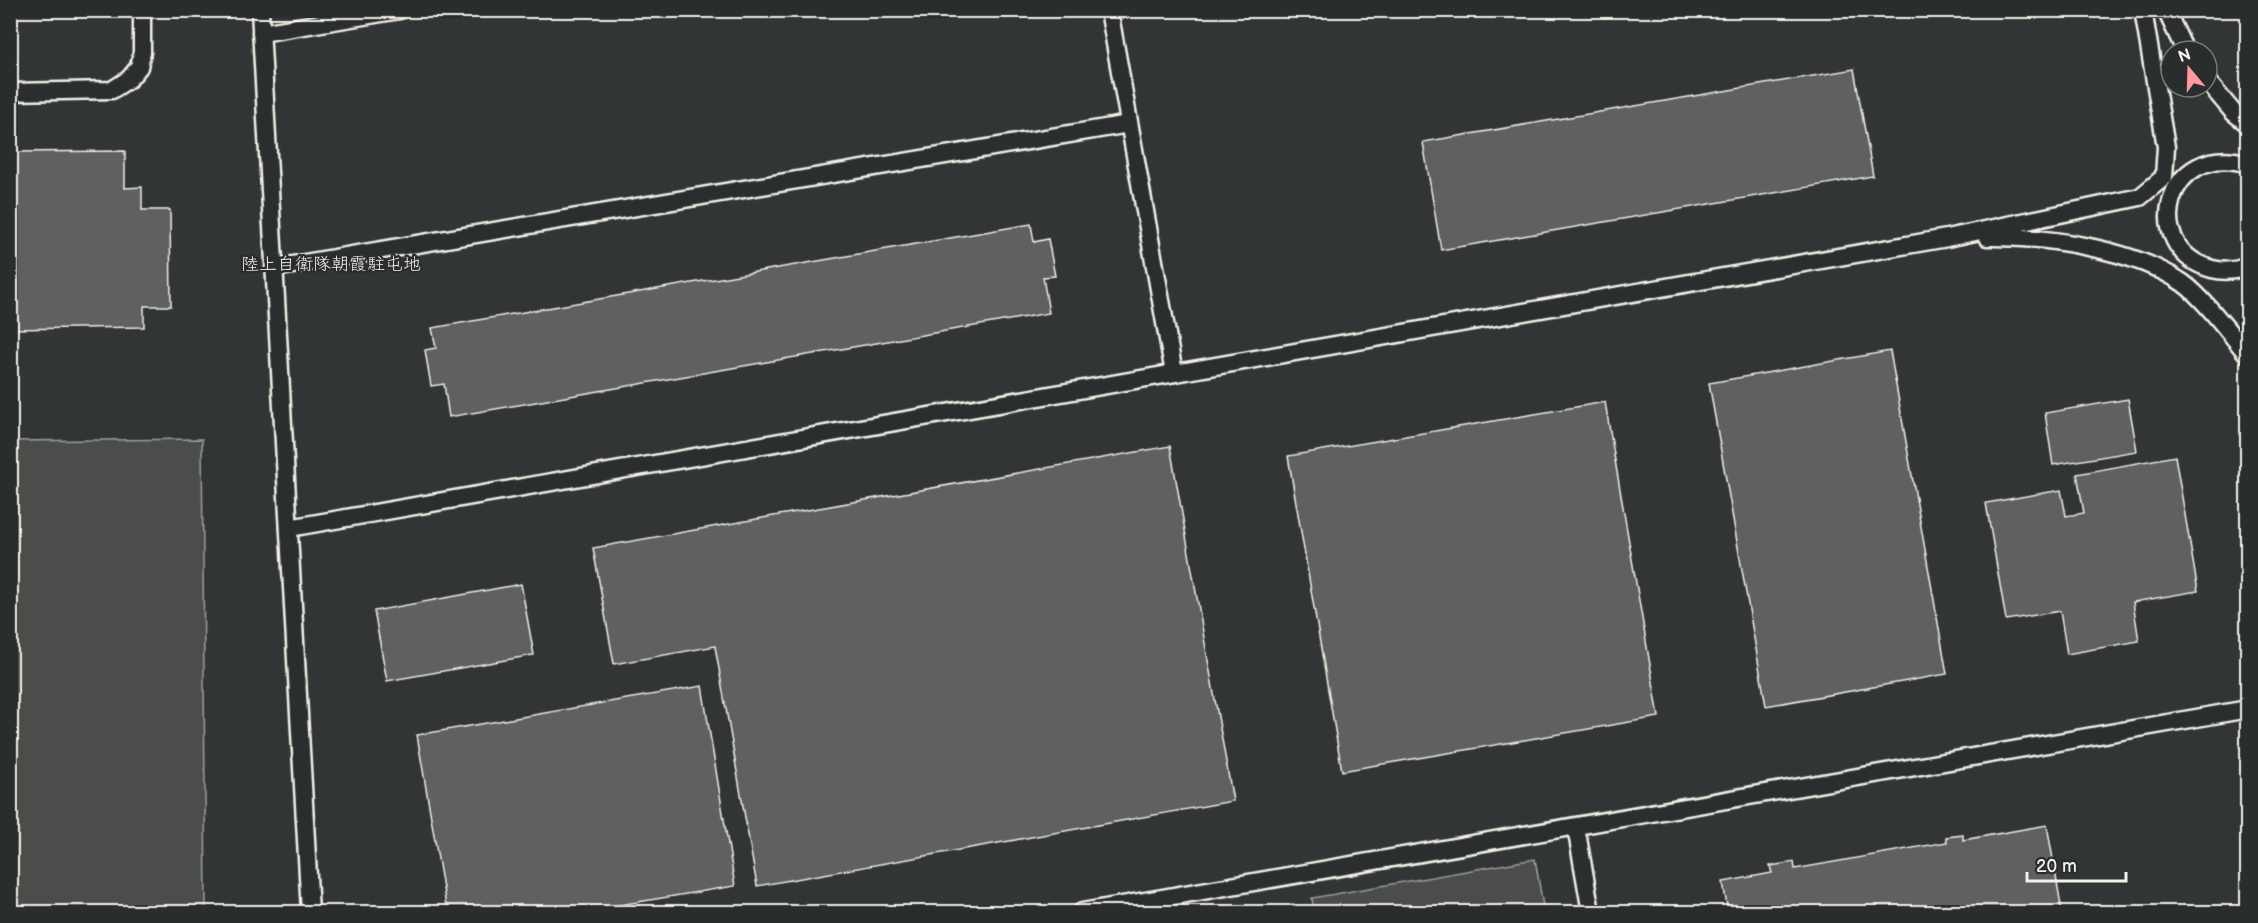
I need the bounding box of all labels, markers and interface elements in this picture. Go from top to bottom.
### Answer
north arrow [2159,39,2219,99]
text: N [2176,45,2193,67]
district label: 陸上自衛隊朝霞駐屯地 [241,254,421,275]
scale bar [2027,845,2126,883]
text: 20 m [2036,856,2077,877]

